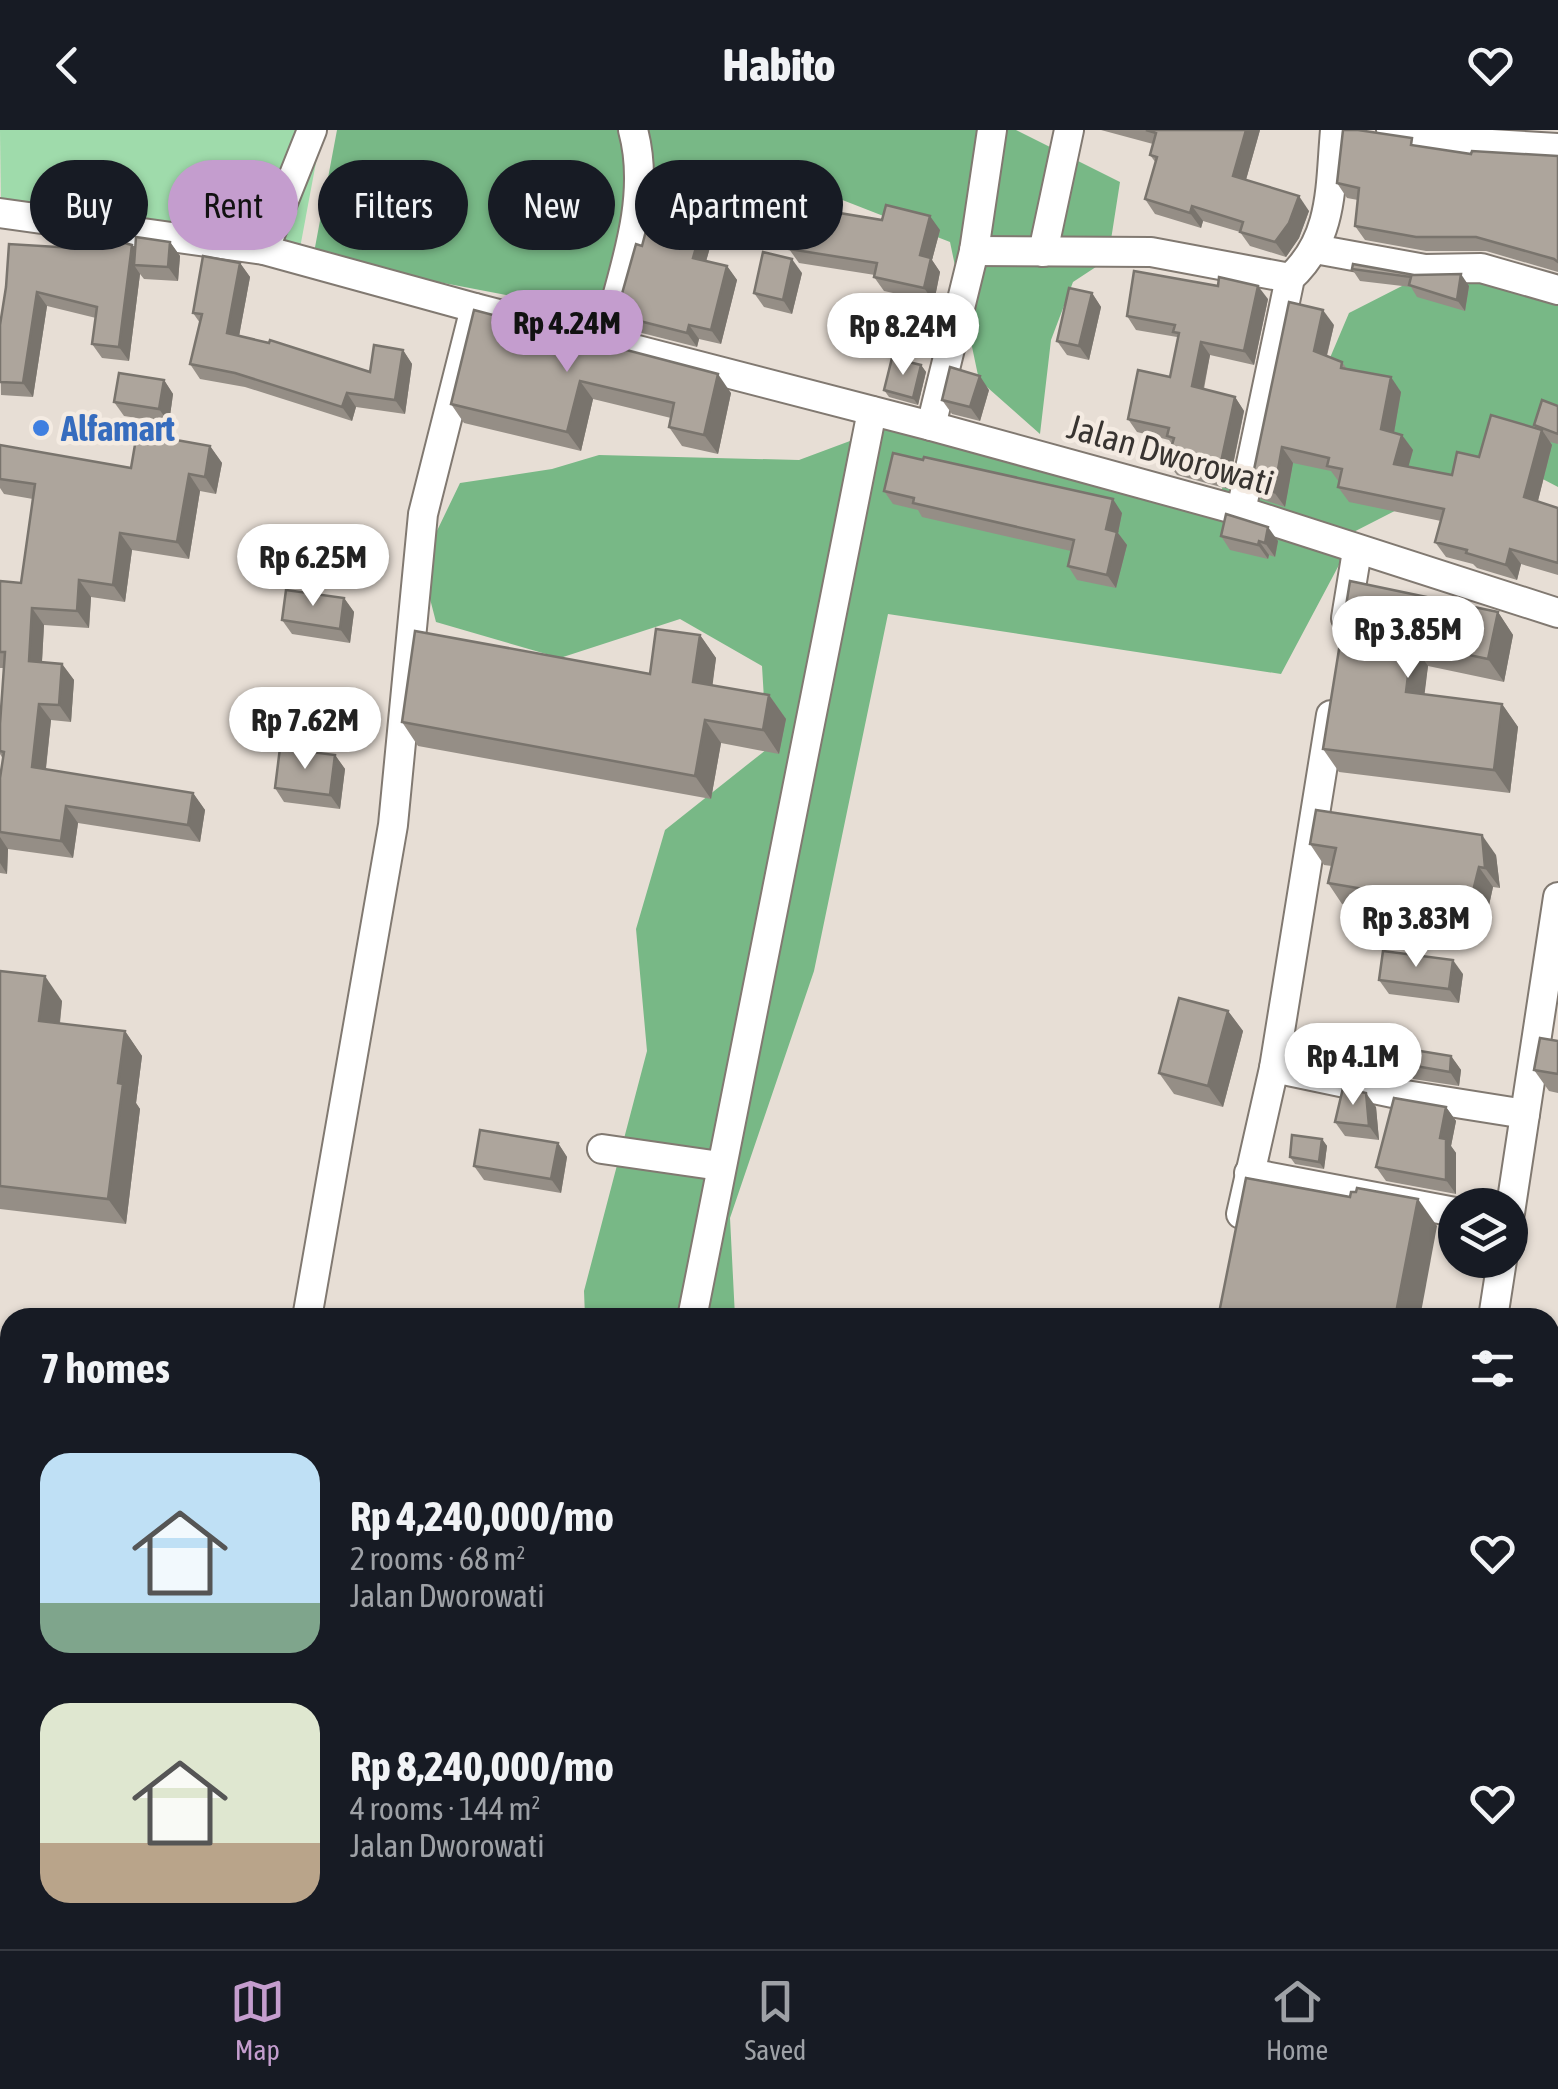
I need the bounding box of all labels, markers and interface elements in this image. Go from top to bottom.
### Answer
icon: back [40,38,95,93]
icon: heart [1463,38,1518,93]
text: Habito [723,39,835,91]
chip: Buy [30,160,148,250]
chip: Rent [168,160,298,250]
chip: Filters [318,160,468,250]
chip: New [488,160,615,250]
chip: Apartment [635,160,843,250]
pin: Rp 4.24M [464,290,670,375]
pin: Rp 8.24M [800,293,1006,378]
text: Rp 4.24M [513,304,621,341]
text: Rp 8.24M [849,307,957,344]
street label: Jalan Dworowati [1063,405,1279,503]
place label: Alfamart [60,408,175,448]
marker: Alfamart [30,417,52,439]
pin: Rp 6.25M [210,524,416,609]
text: Rp 6.25M [259,538,367,575]
pin: Rp 3.85M [1305,596,1511,681]
text: Rp 3.85M [1354,610,1462,647]
pin: Rp 7.62M [202,687,408,772]
text: Rp 7.62M [251,701,359,738]
pin: Rp 3.83M [1313,885,1519,970]
text: Rp 3.83M [1362,899,1470,936]
pin: Rp 4.1M [1261,1023,1445,1108]
text: Rp 4.1M [1307,1037,1399,1074]
map controls [1438,1188,1528,1278]
button: layers [1438,1188,1528,1278]
icon: filters [1465,1341,1520,1396]
text: 7 homes [40,1344,170,1392]
text: Rp 4,240,000/mo [350,1492,614,1540]
icon: home [120,1493,240,1613]
icon: heart [1465,1526,1520,1581]
text: 2 rooms · 68 m² [350,1540,525,1577]
text: Jalan Dworowati [350,1577,545,1614]
text: Rp 8,240,000/mo [350,1742,614,1790]
icon: home [120,1743,240,1863]
icon: heart [1465,1776,1520,1831]
text: 4 rooms · 144 m² [350,1790,540,1827]
text: Jalan Dworowati [350,1827,545,1864]
tab: Map [230,1974,285,2066]
tab: Saved [744,1974,806,2066]
tab: Home [1266,1974,1328,2066]

